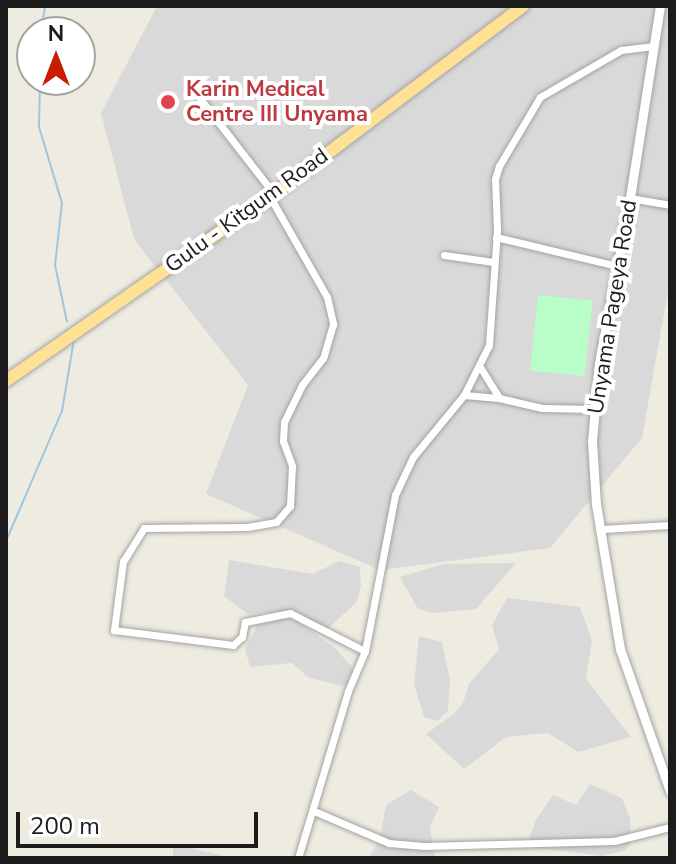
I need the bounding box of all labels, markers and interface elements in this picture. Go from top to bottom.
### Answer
north arrow [16,16,96,96]
text: N [48,19,64,49]
place label: Karin Medical Centre III Unyama [186,76,368,128]
marker: Karin Medical Centre III Unyama [157,91,179,113]
street label: Gulu - Kitgum Road [160,143,334,279]
street label: Unyama Pageya Road [583,198,643,416]
scale bar [20,796,262,846]
text: 200 m [30,810,100,842]

